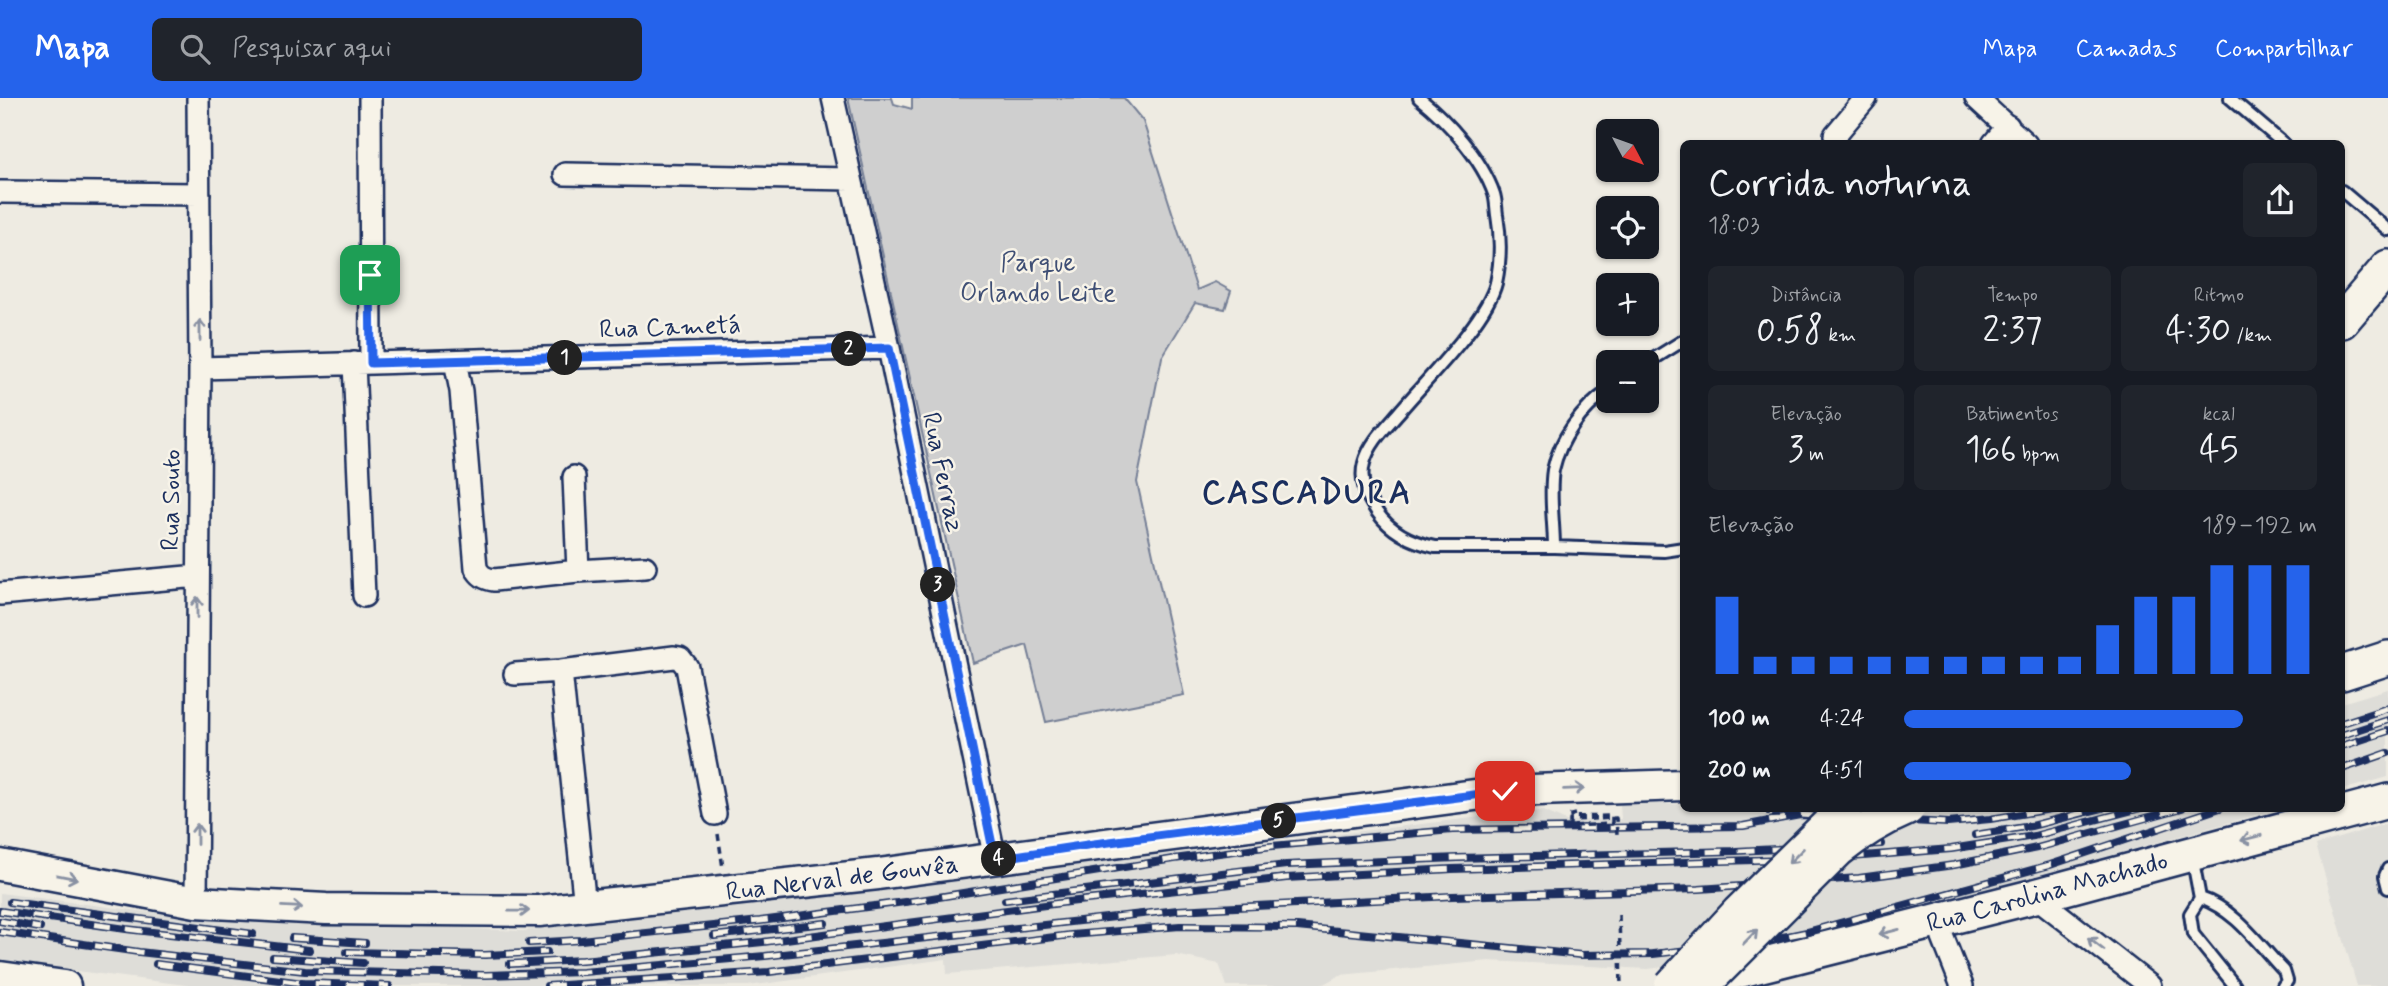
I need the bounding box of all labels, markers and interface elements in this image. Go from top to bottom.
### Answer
search box [152,18,642,81]
text: Mapa [35,27,110,71]
icon: search [176,30,214,68]
text: Pesquisar aqui [232,32,391,66]
text: Mapa [1983,34,2037,65]
text: Camadas [2075,34,2177,65]
text: Compartilhar [2215,34,2353,65]
north arrow [1596,119,1659,182]
map controls [1596,119,1659,413]
text: Corrida noturna [1708,160,1972,209]
button: share [2243,163,2317,237]
button: locate [1596,196,1659,259]
text: 18:03 [1708,211,1760,241]
pin [340,245,400,305]
park label: Parque Orlando Leite [960,247,1116,311]
icon: arrive [351,256,389,294]
button: + [1596,273,1659,336]
text: Distância [1770,283,1842,308]
text: Tempo [1987,283,2038,308]
text: Ritmo [2194,283,2244,308]
text: 0.58 [1756,308,1823,354]
text: 2:37 [1983,308,2042,354]
text: 4:30 [2165,308,2231,354]
street label: Rua Cametá [599,309,742,347]
one-way arrow [193,319,207,342]
text: km [1823,323,1856,348]
text: /km [2231,323,2272,348]
pin: 2 [832,331,866,366]
text: 2 [844,336,853,361]
pin: 1 [548,341,582,376]
text: 1 [560,345,569,370]
button: − [1596,350,1659,413]
text: Elevação [1771,402,1842,427]
text: Batimentos [1966,402,2059,427]
text: kcal [2203,402,2235,427]
street label: Rua Ferraz [913,409,971,536]
text: 3 [1788,427,1804,473]
text: 166 [1965,427,2017,473]
text: 45 [2199,427,2238,473]
text: m [1804,442,1824,467]
text: bpm [2017,442,2060,467]
street label: Rua Souto [154,449,190,551]
district label: CASCADURA [1202,472,1412,516]
text: Elevação [1708,511,1794,541]
text: 189–192 m [2202,511,2317,541]
pin: 3 [920,568,956,602]
text: 3 [933,572,942,597]
one-way arrow [191,595,204,618]
text: 100 m [1708,704,1770,734]
text: 4:24 [1820,704,1865,734]
text: 200 m [1708,756,1771,786]
text: 4:51 [1820,756,1863,786]
pin [1475,761,1535,821]
icon: check [1486,772,1524,810]
one-way arrow [1562,782,1585,795]
pin: 5 [1262,804,1296,838]
text: 5 [1273,808,1284,833]
one-way arrow [190,823,204,846]
one-way arrow [2240,832,2262,845]
pin: 4 [982,842,1016,876]
street label: Rua Carolina Machado [1923,844,2172,942]
text: 4 [993,846,1004,871]
street label: Rua Nerval de Gouvêa [724,848,960,910]
one-way arrow [1788,848,1805,865]
one-way arrow [55,871,78,885]
one-way arrow [280,901,303,914]
one-way arrow [508,905,531,918]
one-way arrow [1878,926,1901,939]
one-way arrow [1741,929,1758,946]
one-way arrow [2087,936,2106,951]

